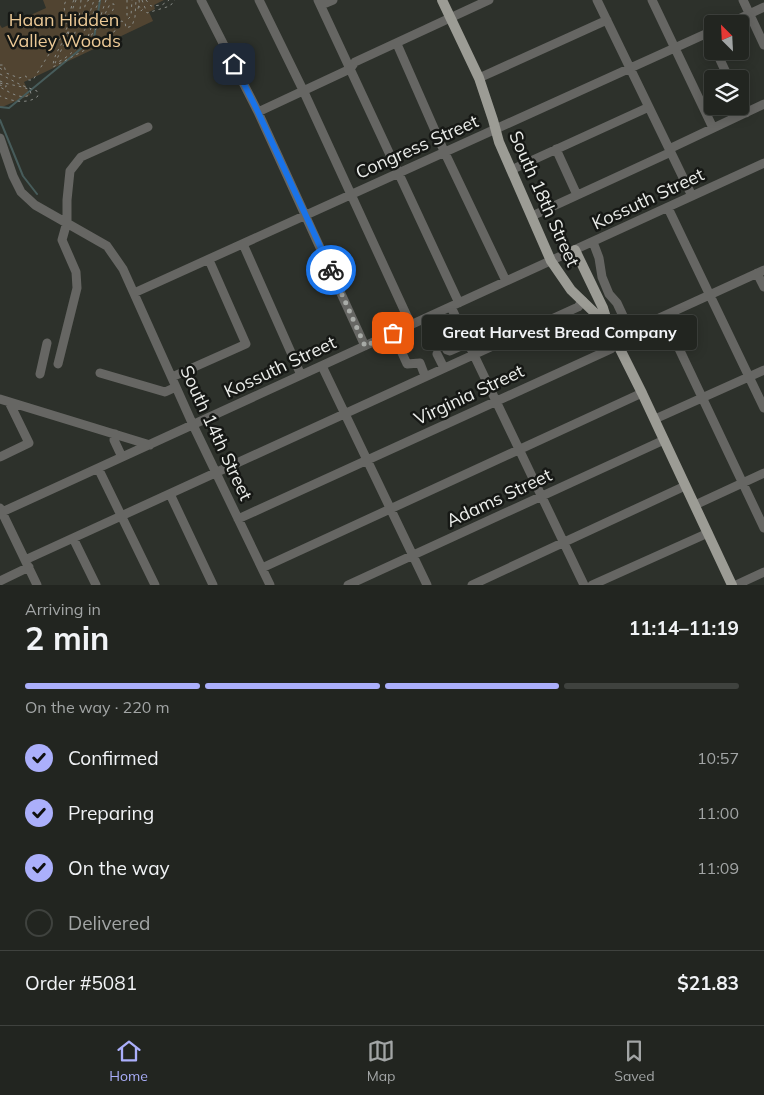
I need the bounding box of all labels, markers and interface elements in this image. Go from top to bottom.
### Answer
park label: Haan Hidden Valley Woods [7,8,121,52]
north arrow [704,15,749,60]
map controls [704,15,749,115]
pin [213,43,255,85]
icon: home [220,50,248,78]
button: layers [704,70,749,115]
street label: Congress Street [352,109,482,184]
street label: South 18th Street [504,127,585,270]
street label: Kossuth Street [588,163,708,235]
courier [306,245,356,295]
icon: bike [317,256,345,284]
pin [372,312,414,354]
callout: Great Harvest Bread Company [423,316,698,350]
icon: bag [379,319,407,347]
text: Great Harvest Bread Company [442,322,677,342]
street label: Kossuth Street [220,331,340,403]
street label: Virginia Street [410,359,527,430]
street label: South 14th Street [175,362,258,504]
street label: Adams Street [442,463,555,532]
text: Arriving in [25,599,101,619]
text: 11:14–11:19 [629,616,739,640]
text: 2 min [25,618,109,658]
text: On the way · 220 m [25,697,170,717]
icon: check [25,744,53,772]
text: Confirmed [68,746,159,770]
text: 10:57 [697,748,739,768]
icon: check [25,799,53,827]
text: Preparing [68,801,154,825]
text: 11:00 [697,803,739,823]
icon: check [25,854,53,882]
text: On the way [68,856,170,880]
text: 11:09 [697,858,739,878]
text: Delivered [68,911,150,935]
text: Order #5081 [25,971,137,995]
text: $21.83 [677,971,739,995]
tab: Home [109,1037,148,1085]
tab: Map [367,1037,396,1085]
tab: Saved [614,1037,655,1085]

